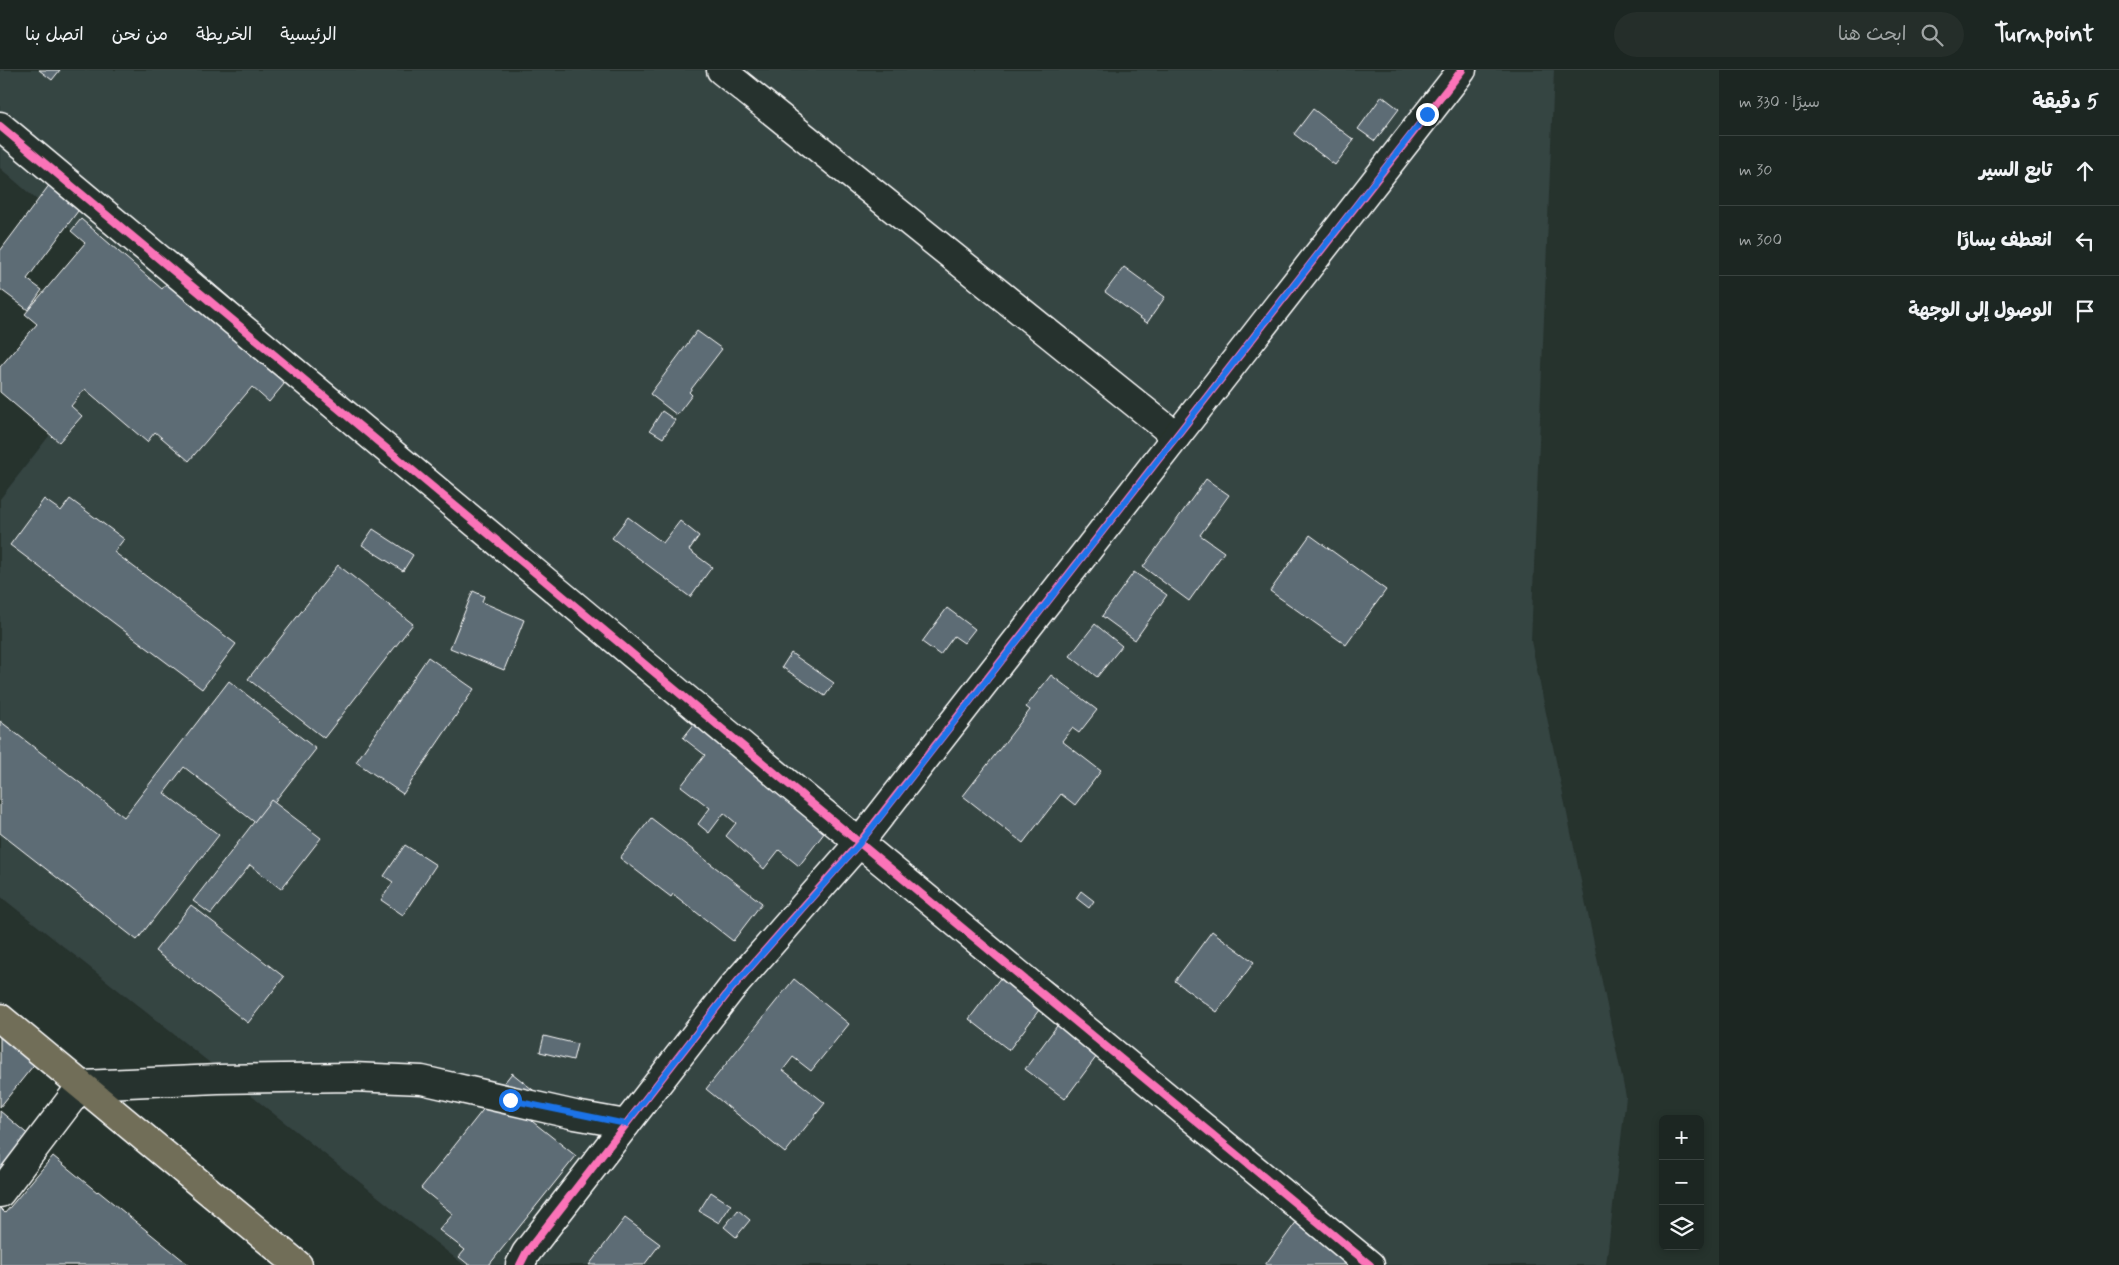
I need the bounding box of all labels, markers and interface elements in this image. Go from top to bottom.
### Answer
search box [1614,12,1964,57]
text: Turnpoint [1994,19,2094,50]
icon: search [1918,21,1946,49]
text: ابحث هنا [1838,22,1906,47]
text: اتصل بنا [25,23,84,47]
text: من نحن [112,23,168,47]
text: الخريطة [196,23,252,47]
text: الرئيسية [280,23,337,47]
text: 5 دقيقة [2032,88,2099,116]
text: سيرًا · 330 m [1739,92,1820,113]
route end [1416,103,1439,126]
icon: ahead [2071,157,2099,185]
text: تابع السير [1979,158,2052,183]
text: 30 m [1739,160,1772,181]
icon: left [2071,227,2099,255]
text: انعطف يسارًا [1957,228,2052,253]
text: 300 m [1739,230,1782,251]
icon: arrive [2071,297,2099,325]
text: الوصول إلى الوجهة [1908,298,2052,323]
route start [499,1089,522,1112]
map controls [1659,1115,1704,1250]
button: + [1659,1115,1704,1160]
button: − [1659,1160,1704,1205]
button: layers [1659,1205,1704,1250]

